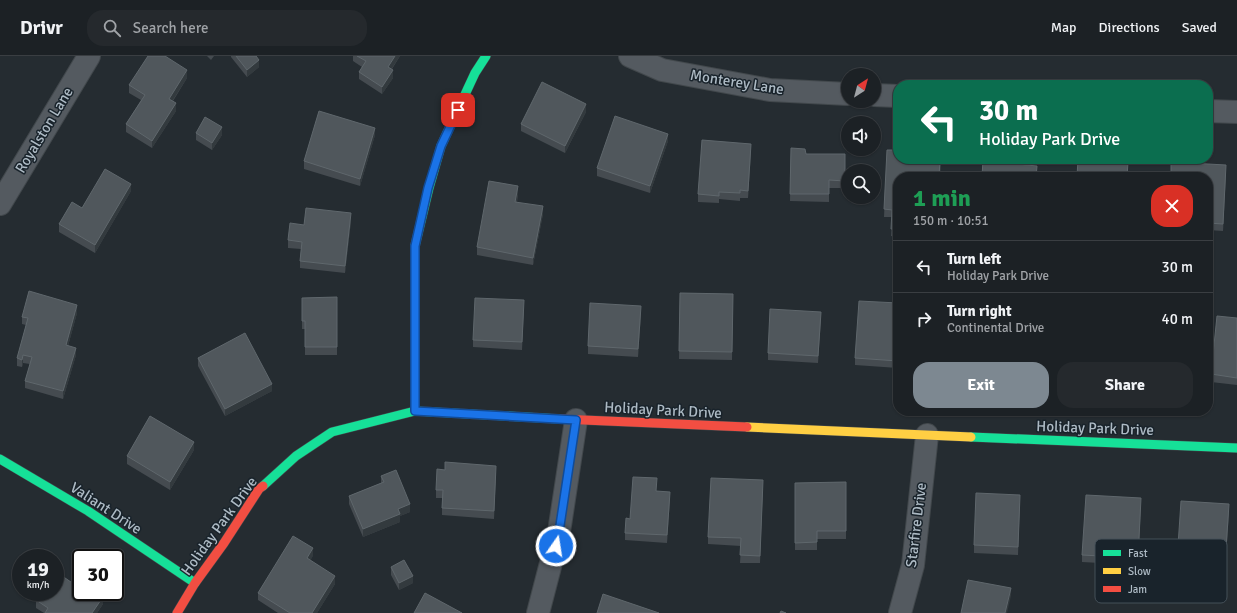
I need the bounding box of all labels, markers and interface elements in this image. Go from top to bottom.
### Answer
search box [87,10,367,46]
text: Drivr [20,16,63,40]
icon: search [101,17,123,39]
text: Search here [133,19,208,37]
text: Map [1051,19,1077,36]
text: Directions [1099,19,1160,36]
text: Saved [1182,19,1217,36]
street label: Monterey Lane [689,66,785,98]
north arrow [841,68,881,108]
map controls [841,68,881,204]
street label: Royalston Lane [11,84,77,176]
pin [441,93,475,127]
text: 30 m [979,94,1038,128]
icon: left [913,96,965,148]
icon: arrive [447,99,469,121]
button: sound [841,116,881,156]
text: Holiday Park Drive [979,128,1120,150]
button: search [841,164,881,204]
text: 1 min [913,183,971,213]
button: close [1151,185,1193,227]
text: 150 m · 10:51 [913,213,989,229]
text: Turn left [947,250,1001,268]
icon: left [913,256,935,278]
text: 30 m [1162,258,1193,276]
text: Holiday Park Drive [947,268,1049,284]
text: Turn right [947,302,1012,320]
icon: right [913,308,935,330]
text: 40 m [1162,310,1193,328]
text: Continental Drive [947,320,1044,336]
button: Exit [913,362,1049,408]
button: Share [1057,362,1193,408]
street label: Holiday Park Drive [604,398,722,422]
street label: Holiday Park Drive [1036,417,1154,439]
street label: Holiday Park Drive [177,473,261,579]
street label: Valiant Drive [67,478,145,538]
street label: Starfire Drive [902,481,930,569]
position arrow [535,525,577,567]
legend [1095,539,1227,603]
text: Fast [1128,547,1148,560]
speed limit sign: 30 [72,549,124,601]
text: 19 [27,557,49,582]
text: Slow [1128,565,1151,578]
text: km/h [27,579,49,591]
text: Jam [1128,583,1147,596]

